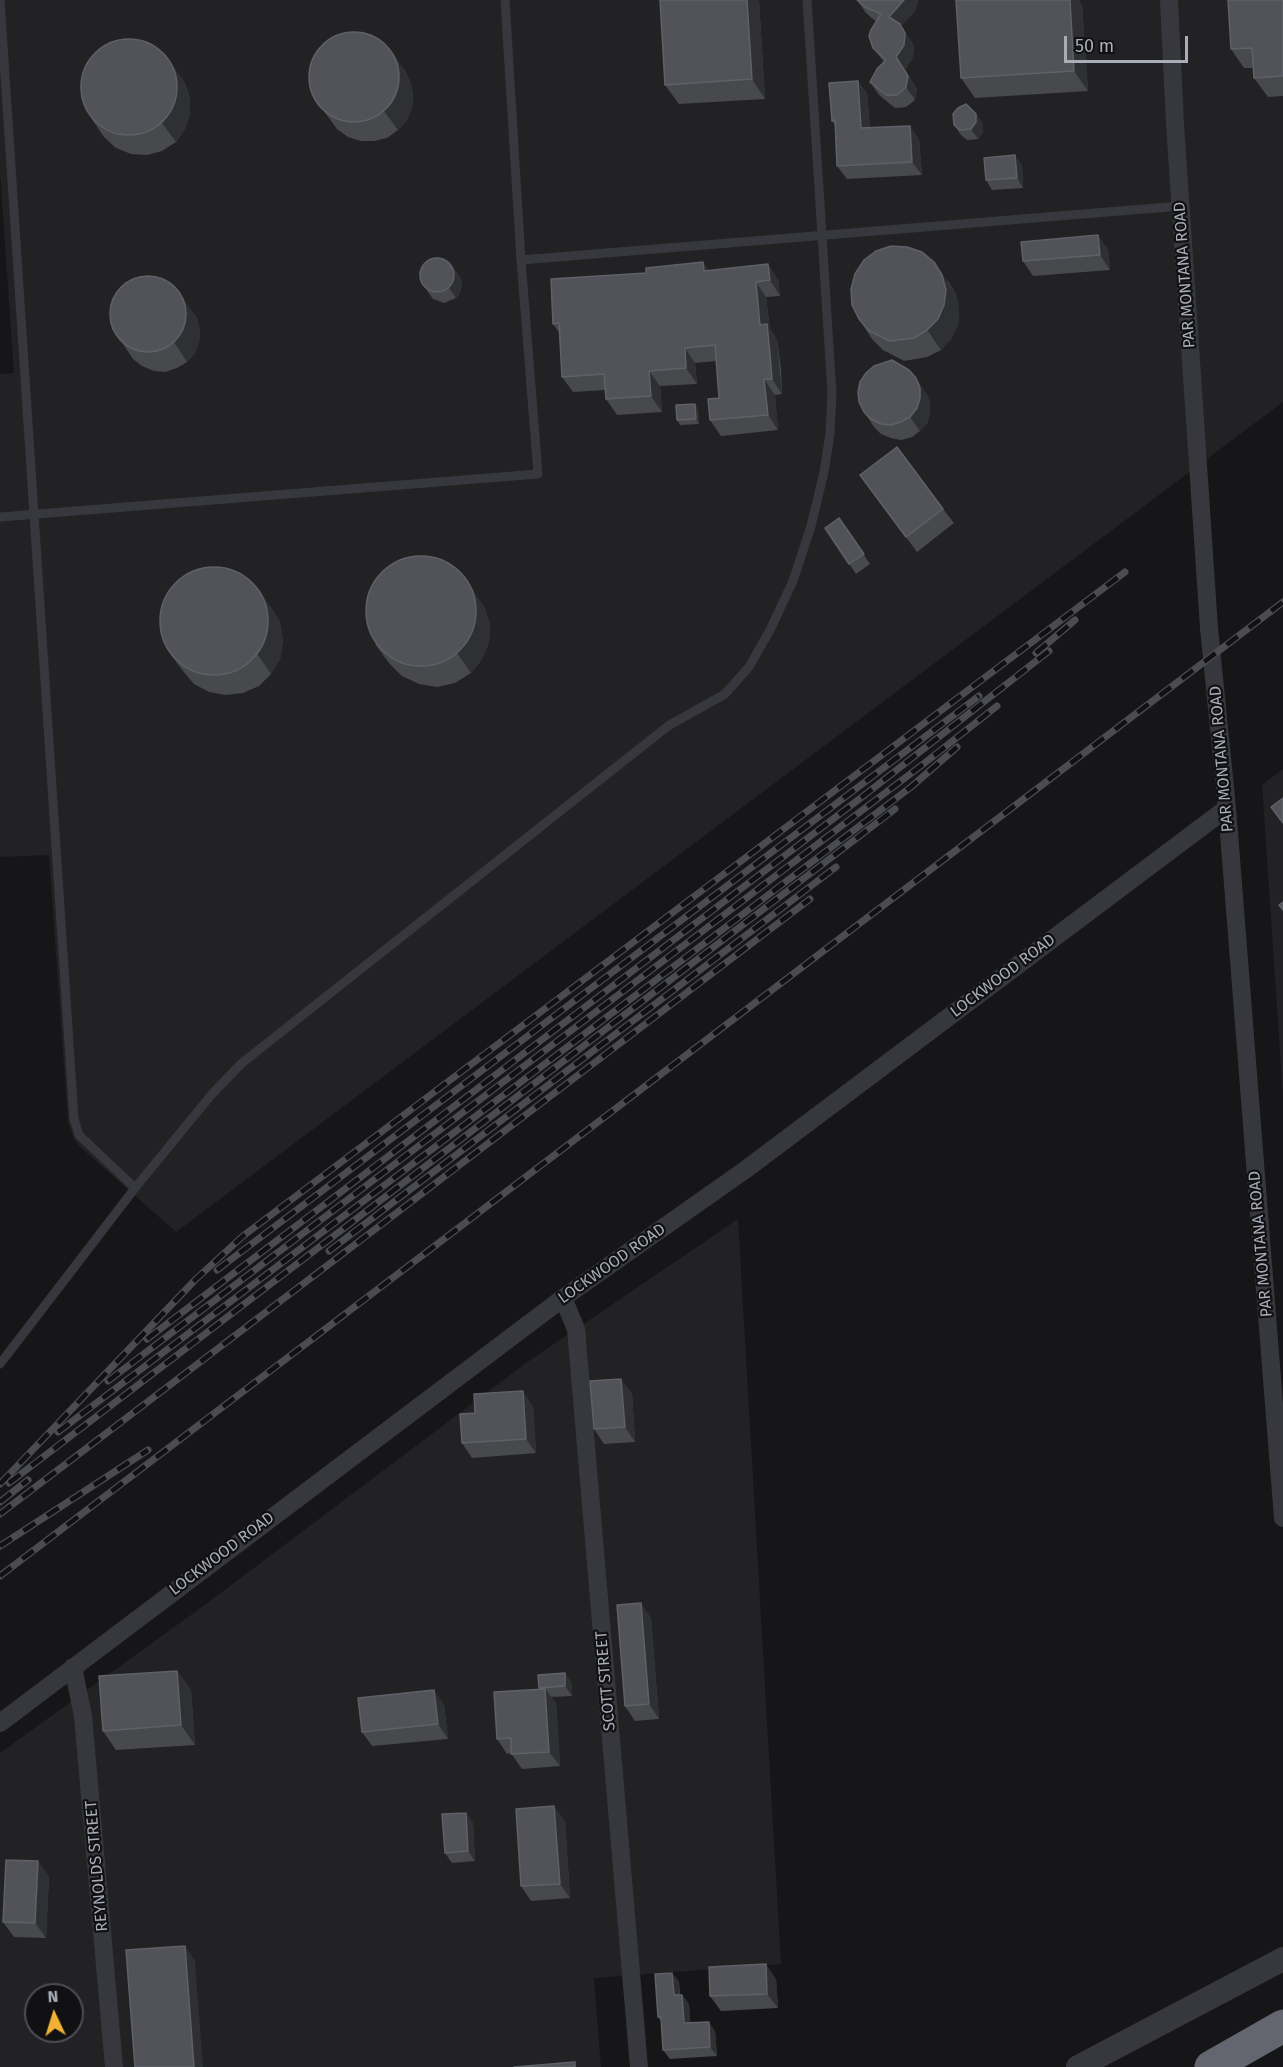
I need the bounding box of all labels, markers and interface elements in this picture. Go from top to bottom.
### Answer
scale bar [1067,24,1192,62]
text: 50 m [1075,35,1114,57]
street label: PAR MONTANA ROAD [1170,201,1200,349]
street label: PAR MONTANA ROAD [1206,685,1238,833]
street label: LOCKWOOD ROAD [947,930,1059,1022]
street label: PAR MONTANA ROAD [1245,1170,1277,1318]
street label: LOCKWOOD ROAD [555,1220,669,1308]
street label: LOCKWOOD ROAD [166,1508,278,1600]
street label: SCOTT STREET [592,1630,620,1732]
street label: REYNOLDS STREET [82,1799,112,1933]
north arrow [24,1983,84,2043]
text: N [47,1987,59,2006]

